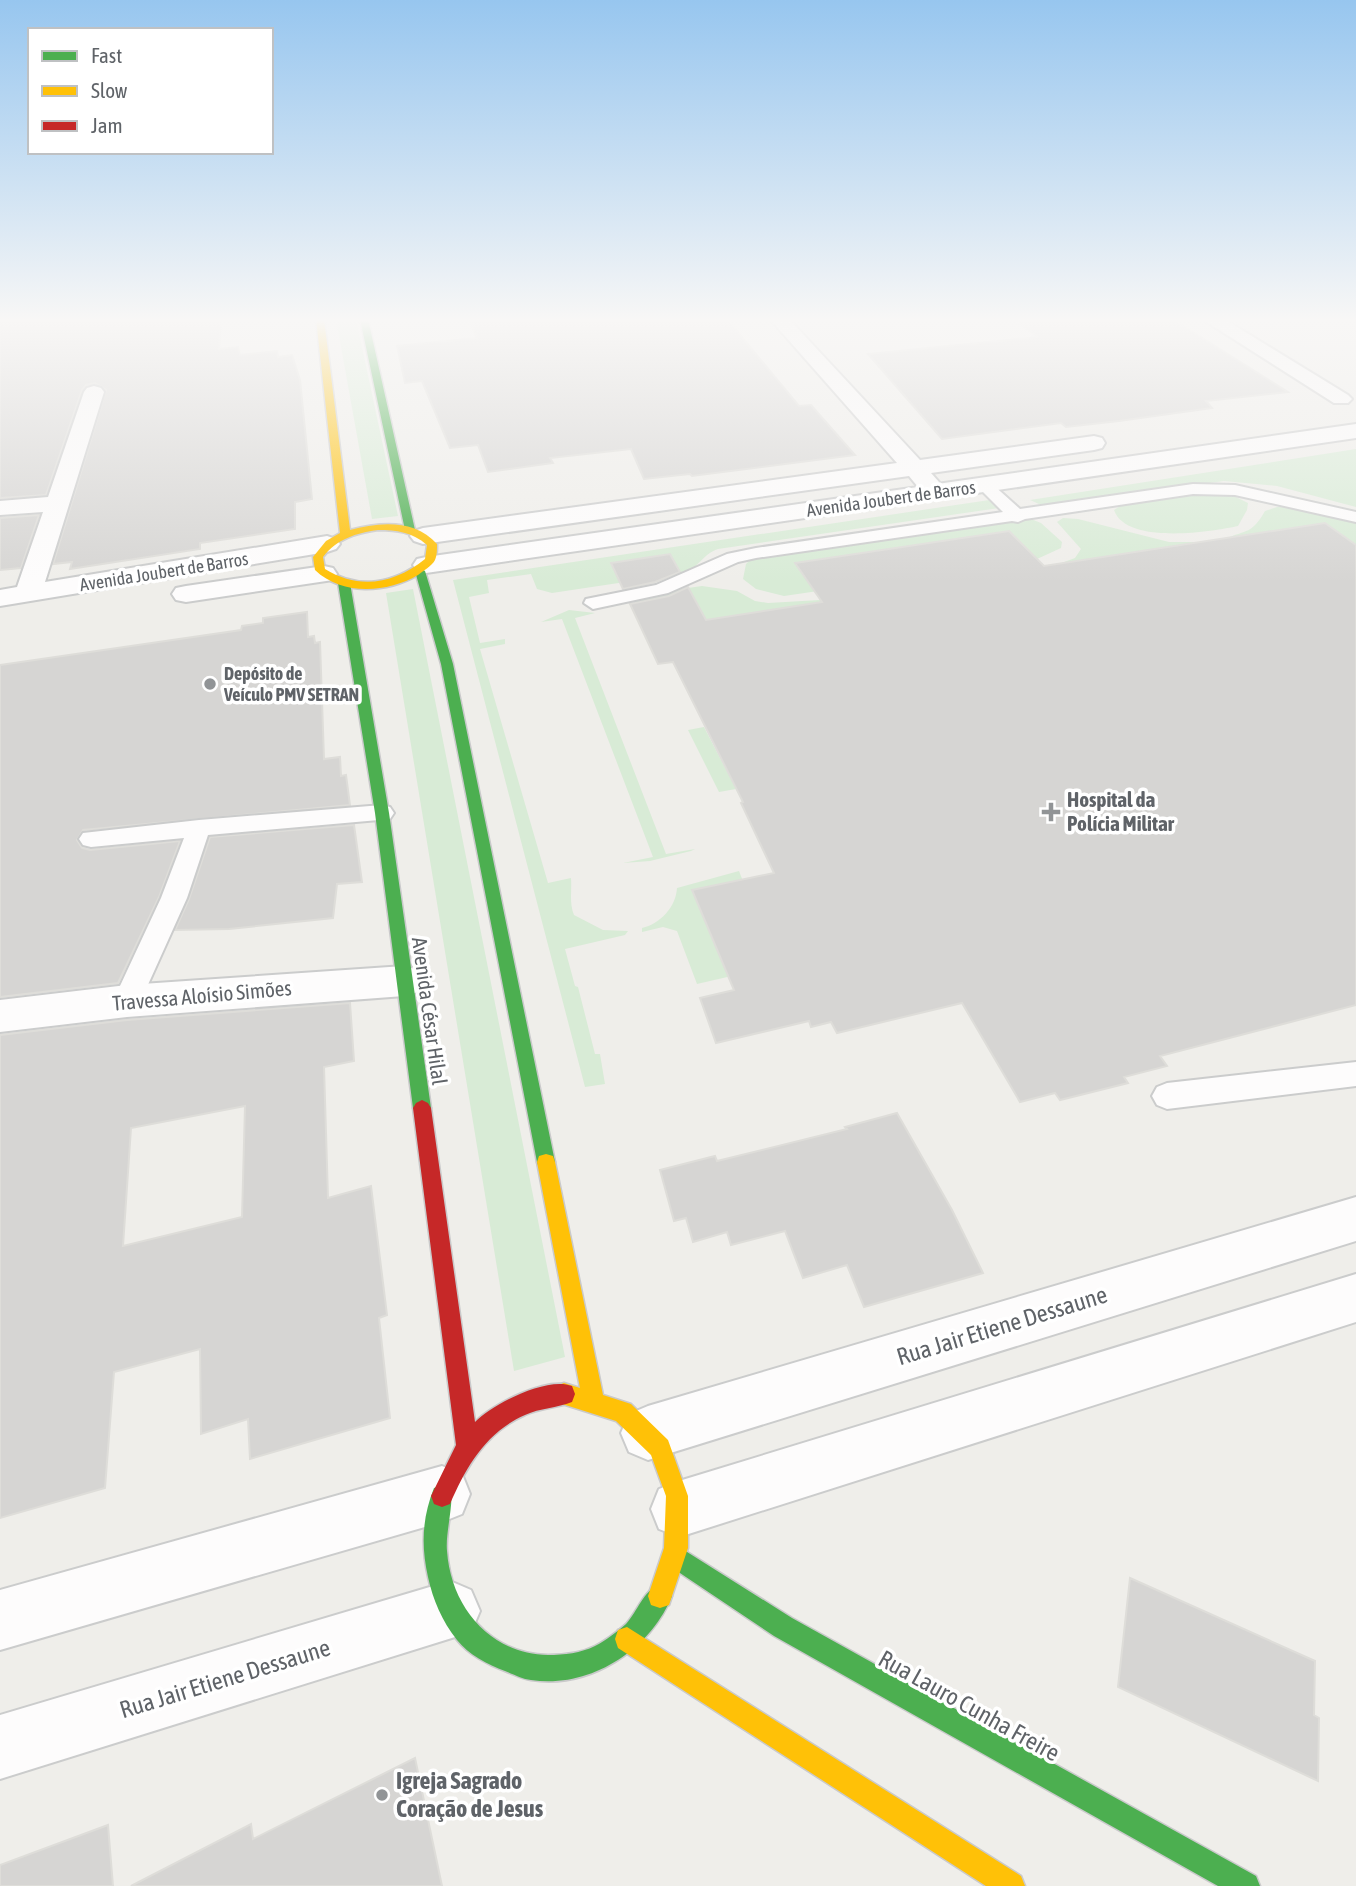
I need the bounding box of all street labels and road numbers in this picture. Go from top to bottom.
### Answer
street label: Avenida Joubert de Barros [805,476,977,521]
street label: Avenida Joubert de Barros [78,548,250,595]
street label: Avenida César Hilal [408,935,452,1087]
street label: Travessa Aloísio Simões [111,975,293,1015]
street label: Rua Jair Etiene Dessaune [893,1281,1110,1370]
street label: Rua Jair Etiene Dessaune [116,1634,333,1723]
street label: Rua Lauro Cunha Freire [874,1645,1064,1766]

